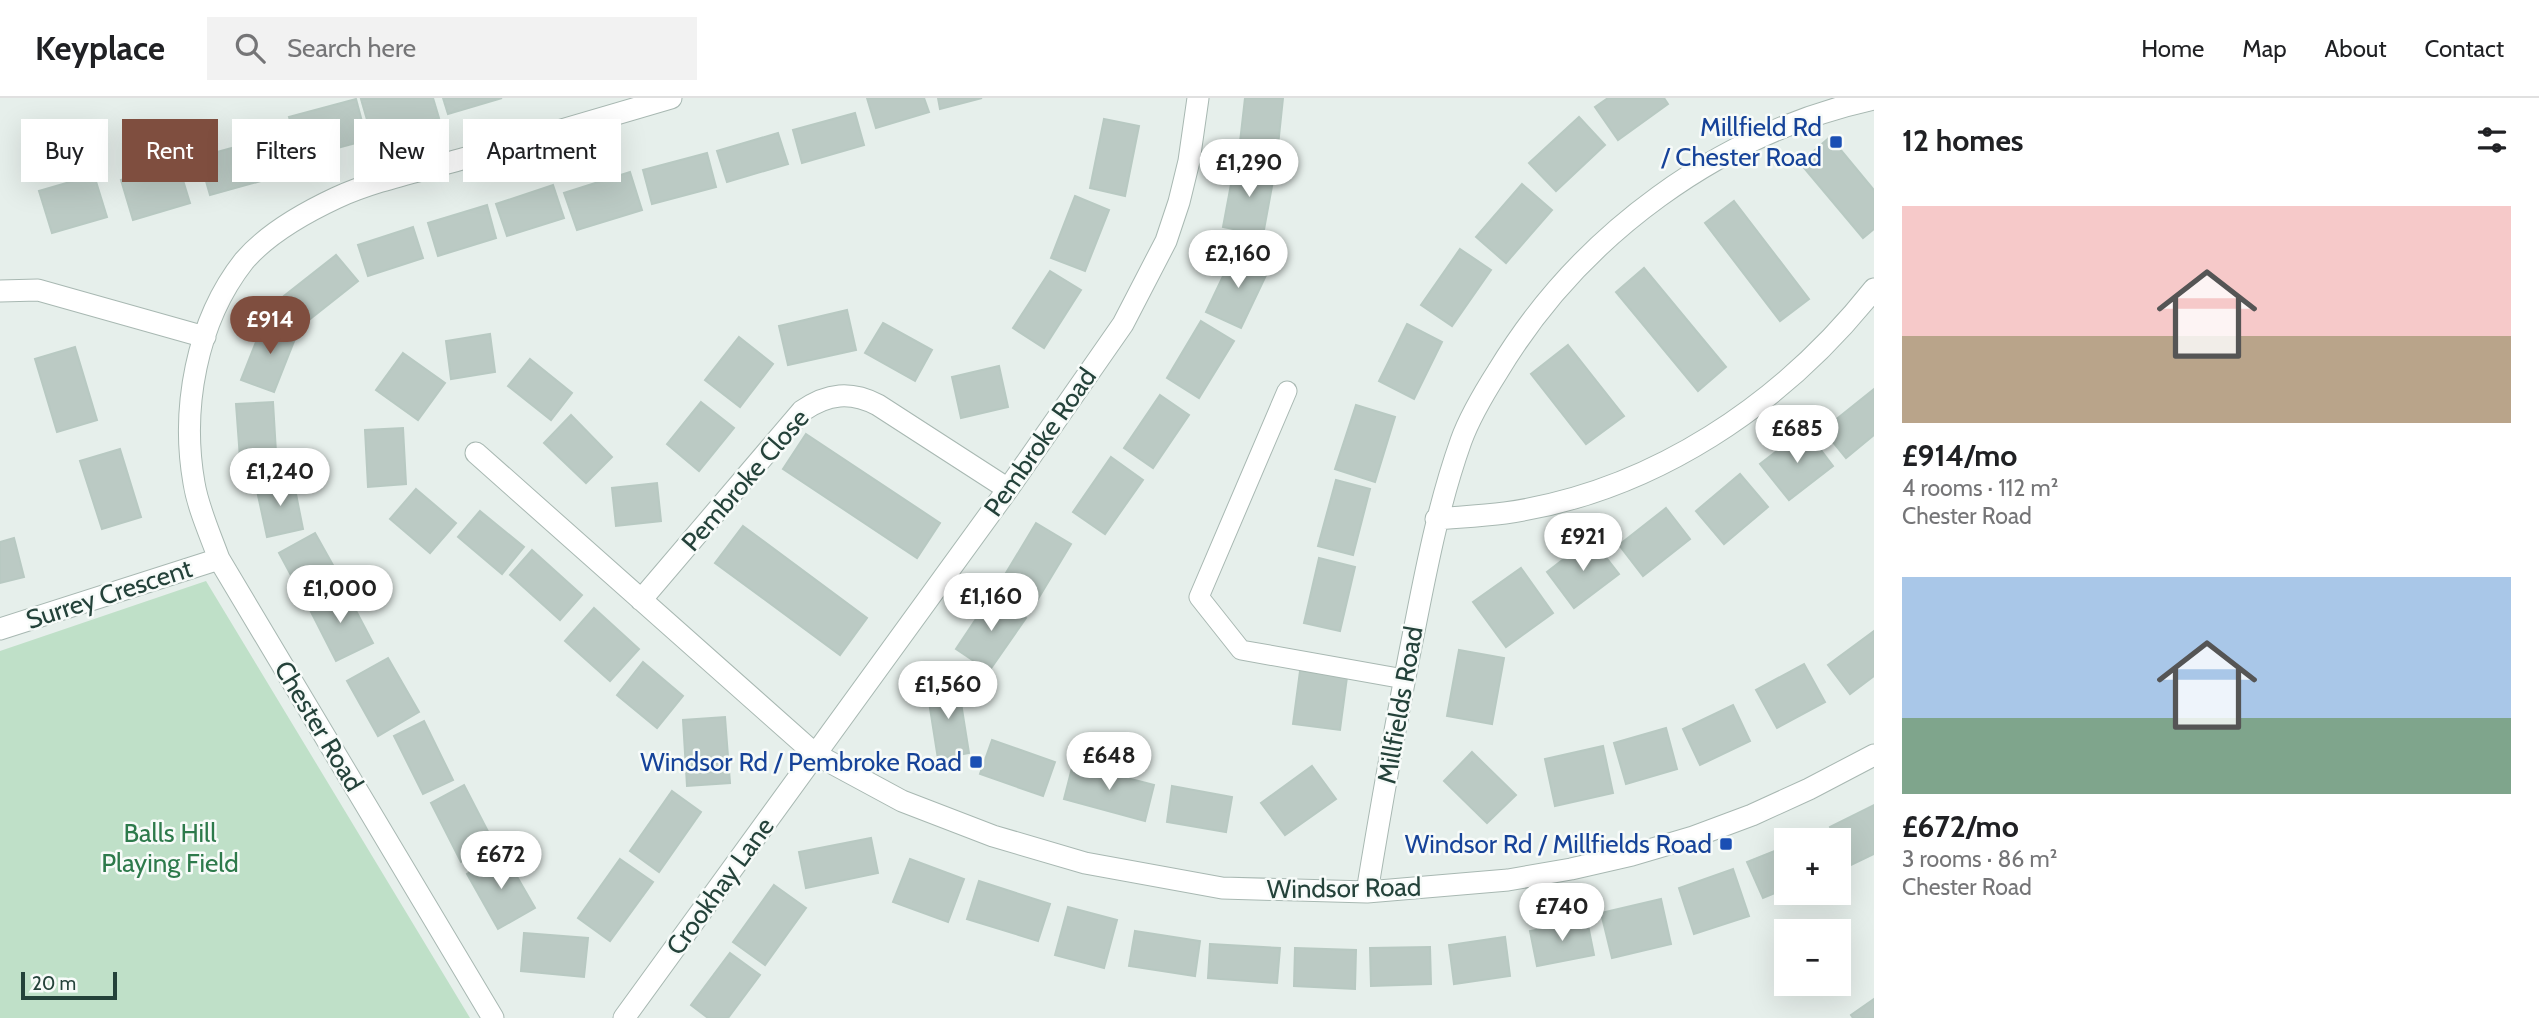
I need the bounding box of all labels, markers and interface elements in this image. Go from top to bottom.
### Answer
search box [207,17,697,80]
text: Keyplace [35,28,165,68]
icon: search [231,29,269,67]
text: Search here [287,32,416,64]
text: Home [2141,34,2204,63]
text: Map [2242,34,2287,63]
text: About [2325,34,2387,63]
text: Contact [2425,34,2504,63]
place label: Millfield Rd / Chester Road [1660,111,1822,173]
chip: Buy [21,119,108,182]
chip: Rent [122,119,218,182]
chip: Filters [232,119,340,182]
chip: New [354,119,449,182]
chip: Apartment [463,119,621,182]
icon: filters [2473,121,2511,159]
text: 12 homes [1902,122,2024,159]
marker: Millfield Rd / Chester Road [1828,134,1844,150]
pin: £1,290 [1192,140,1306,199]
text: £1,290 [1215,148,1283,176]
pin: £2,160 [1181,230,1295,290]
text: £2,160 [1205,239,1271,267]
icon: home [2144,251,2270,377]
pin: £914 [229,296,311,356]
text: £914 [246,305,294,333]
street label: Pembroke Road [977,362,1103,522]
street label: Pembroke Close [675,402,815,558]
pin: £685 [1756,406,1838,465]
text: £685 [1771,414,1823,442]
text: £914/mo [1902,437,2017,474]
pin: £1,240 [223,448,337,508]
text: £1,240 [246,457,314,485]
text: 4 rooms · 112 m² [1902,474,2058,502]
text: Chester Road [1902,502,2032,530]
pin: £921 [1542,514,1624,573]
text: £921 [1560,522,1606,550]
street label: Surrey Crescent [22,552,196,636]
pin: £1,000 [283,566,397,625]
text: £1,000 [303,574,377,602]
pin: £1,160 [934,574,1048,633]
text: £1,160 [959,582,1023,610]
icon: home [2144,622,2270,748]
street label: Millfields Road [1370,624,1430,786]
street label: Chester Road [268,655,370,797]
pin: £1,560 [891,662,1005,721]
text: £1,560 [914,670,982,698]
pin: £648 [1068,732,1150,792]
text: £648 [1082,741,1136,769]
place label: Windsor Rd / Pembroke Road [640,746,962,778]
marker: Windsor Rd / Pembroke Road [968,754,984,770]
text: £672/mo [1902,808,2019,845]
street label: Crookhay Lane [659,811,781,961]
park label: Balls Hill Playing Field [101,817,239,879]
place label: Windsor Rd / Millfields Road [1405,828,1712,860]
map controls [1774,828,1851,996]
button: + [1774,828,1851,905]
pin: £672 [460,832,542,891]
marker: Windsor Rd / Millfields Road [1718,836,1734,852]
text: £672 [477,840,525,868]
text: 3 rooms · 86 m² [1902,845,2057,873]
street label: Windsor Road [1266,871,1422,905]
text: Chester Road [1902,873,2032,901]
pin: £740 [1521,884,1603,943]
text: £740 [1535,892,1589,920]
button: − [1774,919,1851,996]
scale bar [21,969,117,1001]
text: 20 m [32,972,76,995]

